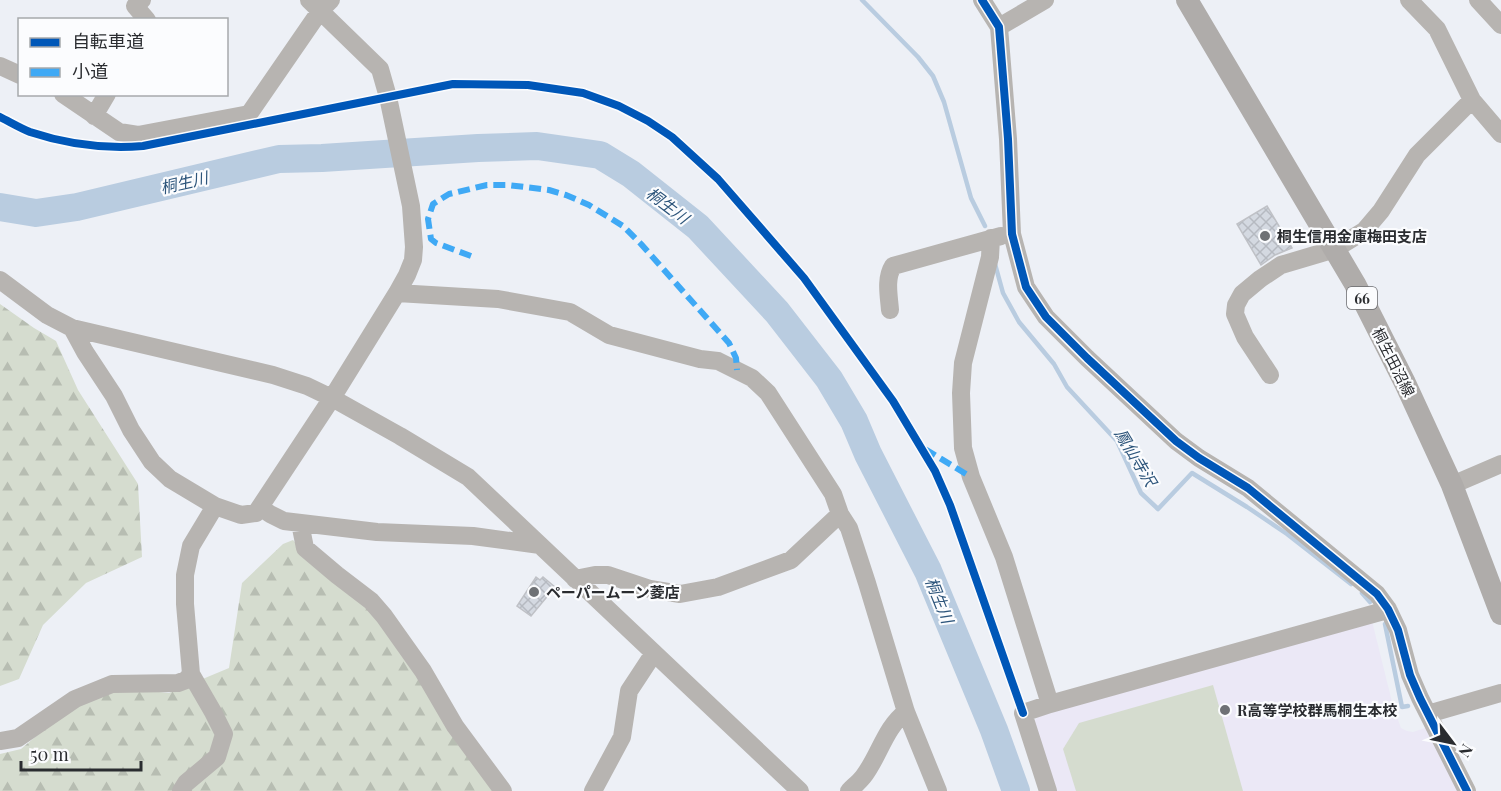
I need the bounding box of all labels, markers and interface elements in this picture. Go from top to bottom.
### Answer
legend [18,18,228,96]
text: 自転車道 [72,29,144,53]
text: 小道 [72,59,108,83]
water label: 桐生川 [158,166,212,198]
water label: 桐生川 [643,182,695,229]
place label: 桐生信用金庫梅田支店 [1277,226,1427,246]
marker: 桐生信用金庫梅田支店 [1258,229,1272,243]
road number: 66 [1347,287,1377,309]
street label: 桐生田沼線 [1368,324,1420,400]
water label: 鳳仙寺沢 [1111,424,1163,492]
water label: 桐生川 [921,574,959,628]
place label: ペーパームーン菱店 [546,582,680,602]
marker: ペーパームーン菱店 [527,585,541,599]
place label: R高等学校群馬桐生本校 [1237,700,1397,720]
marker: R高等学校群馬桐生本校 [1218,703,1232,717]
north arrow [1423,713,1483,773]
scale bar [21,734,141,772]
text: N [1454,741,1478,762]
text: 50 m [30,742,69,766]

